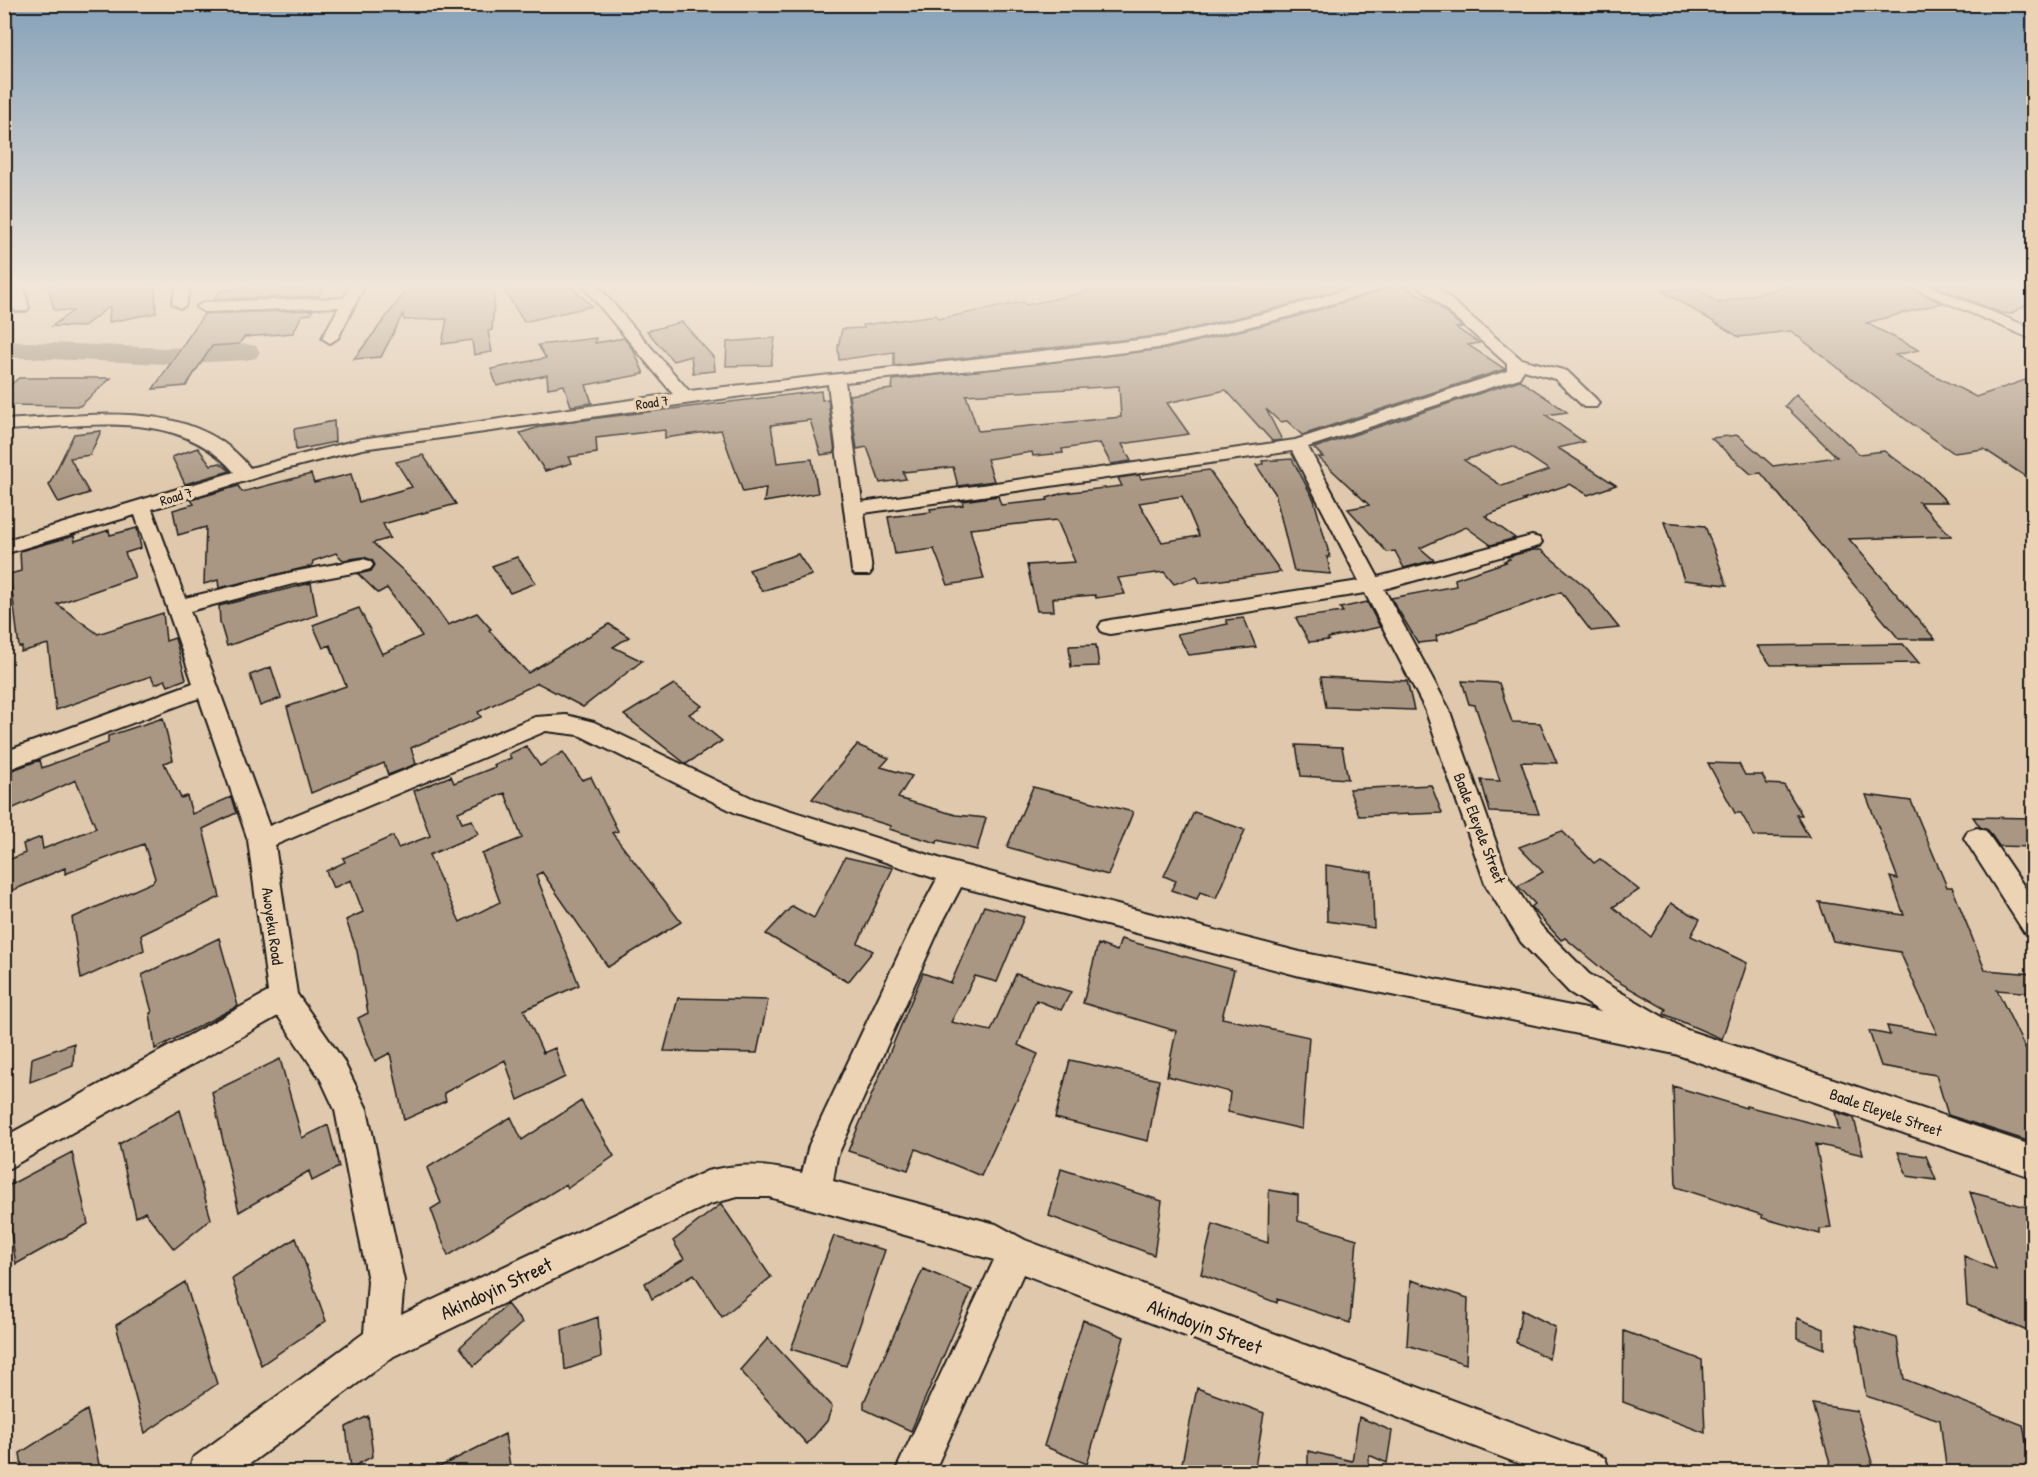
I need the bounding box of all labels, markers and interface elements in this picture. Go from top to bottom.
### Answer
street label: Road 7 [634,390,670,414]
street label: Road 7 [157,482,195,510]
street label: Baale Eleyele Street [1449,769,1511,887]
street label: Awoyeku Road [257,886,289,966]
street label: Baale Eleyele Street [1827,1082,1946,1142]
street label: Akindoyin Street [436,1250,557,1326]
street label: Akindoyin Street [1144,1292,1267,1361]

